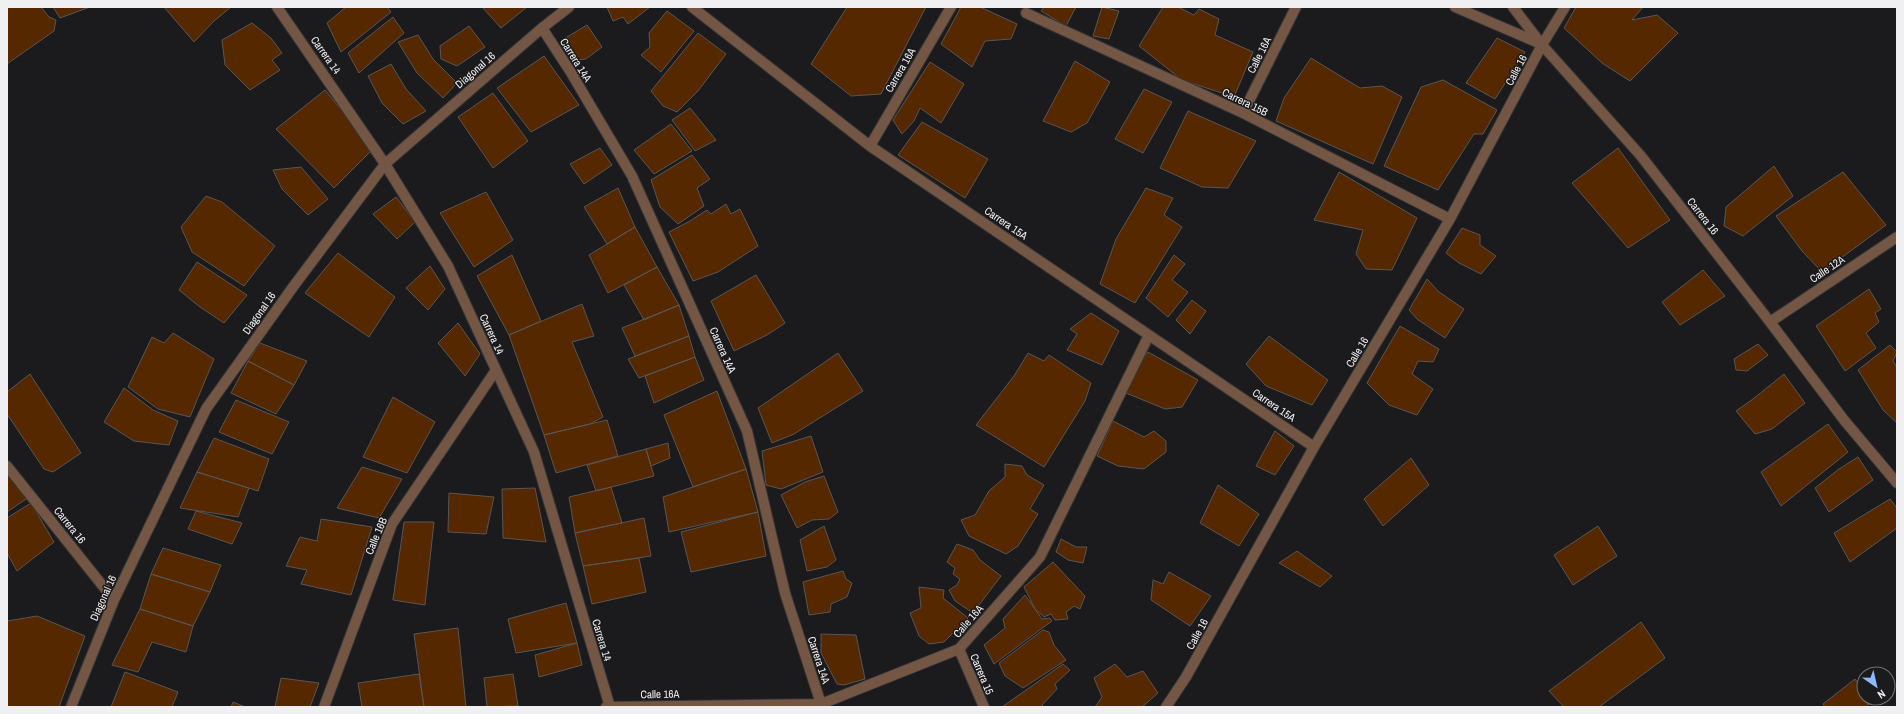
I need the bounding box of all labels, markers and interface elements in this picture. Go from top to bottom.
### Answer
street label: Carrera 14 [308,33,344,77]
street label: Calle 16A [1244,34,1275,76]
street label: Carrera 14A [557,35,595,85]
street label: Carrera 16A [882,44,919,95]
street label: Diagonal 16 [452,49,498,91]
street label: Calle 16 [1502,52,1530,88]
street label: Carrera 15B [1220,85,1270,119]
street label: Carrera 16 [1684,195,1722,237]
street label: Carrera 15A [982,203,1031,243]
street label: Calle 12A [1807,252,1848,286]
street label: Diagonal 16 [239,289,279,337]
street label: Carrera 14 [477,312,507,356]
street label: Carrera 14A [707,325,740,376]
street label: Calle 16 [1342,334,1372,370]
street label: Carrera 15A [1250,385,1299,425]
street label: Carrera 16 [51,504,89,546]
street label: Calle 16B [362,515,390,557]
street label: Diagonal 16 [87,573,119,623]
street label: Calle 16A [950,601,987,640]
street label: Calle 16 [1183,616,1211,652]
street label: Carrera 14 [589,617,615,663]
street label: Carrera 14A [805,634,834,686]
street label: Carrera 15 [967,651,997,697]
north arrow [1856,666,1896,706]
street label: Calle 16A [640,687,681,701]
text: N [1875,687,1888,702]

